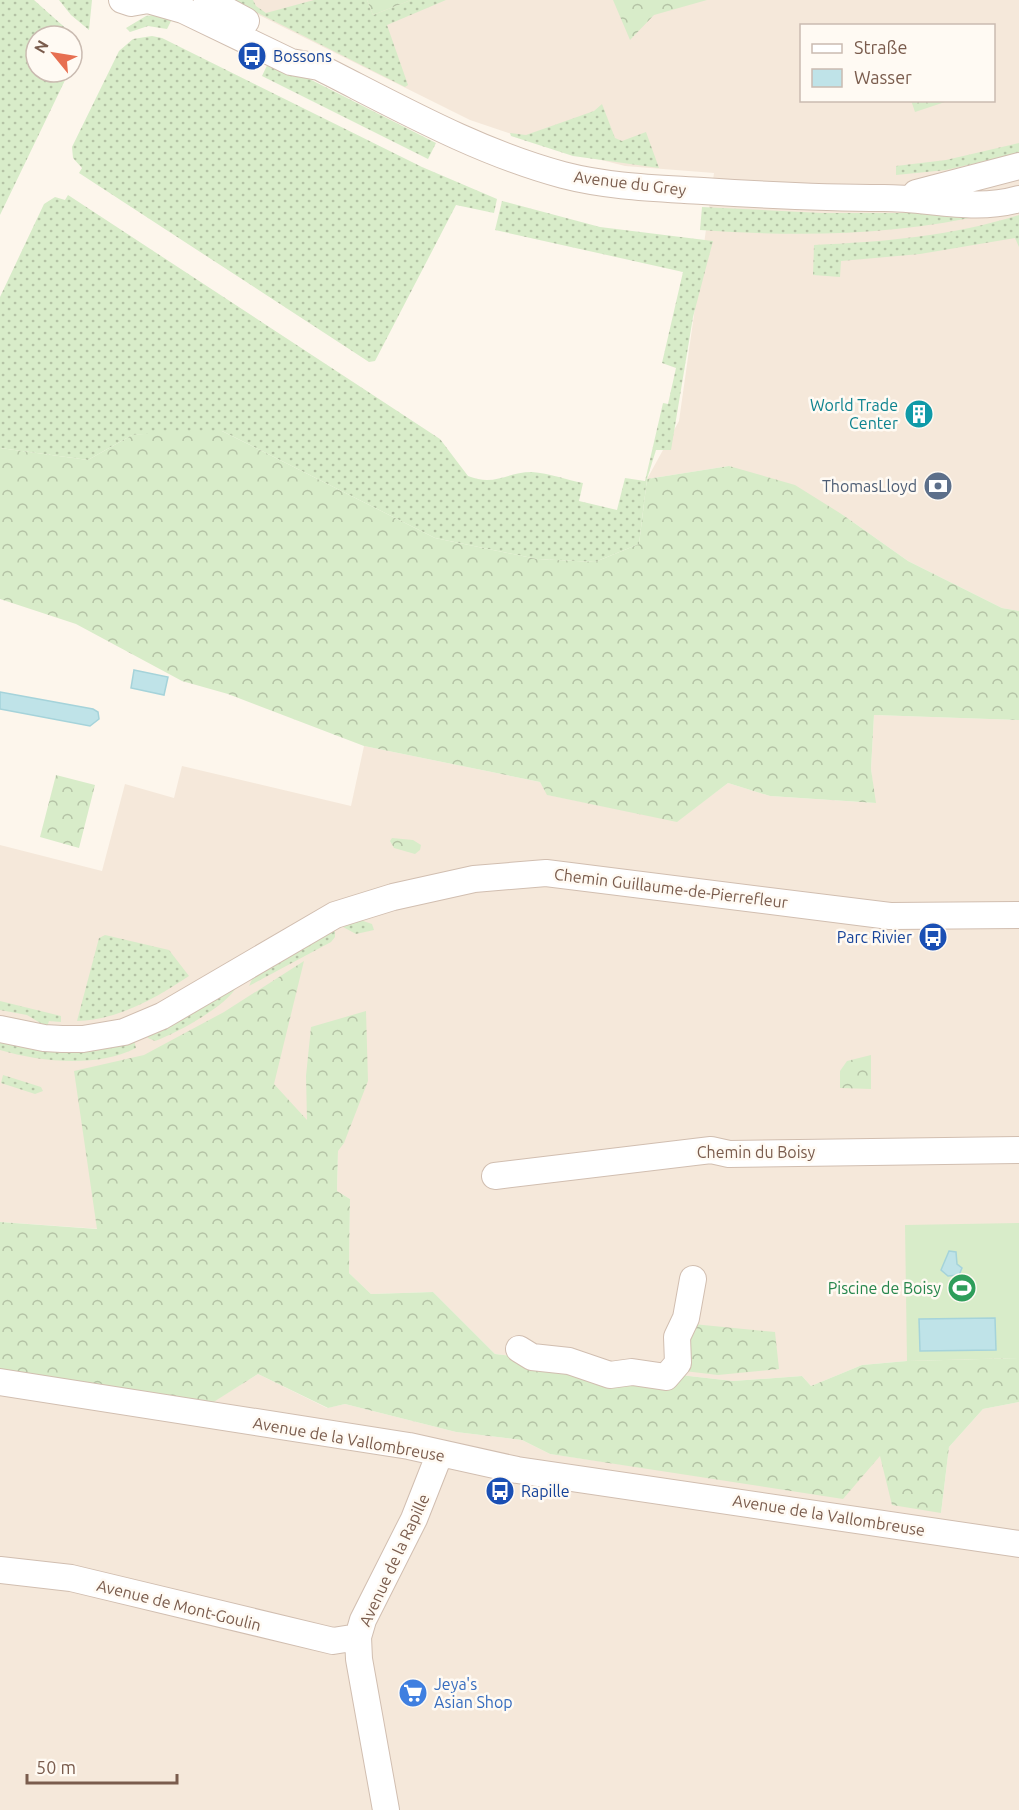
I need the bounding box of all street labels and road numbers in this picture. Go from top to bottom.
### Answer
street label: Avenue du Grey [573,167,687,199]
street label: Chemin Guillaume-de-Pierrefleur [553,865,789,911]
street label: Chemin du Boisy [697,1143,816,1161]
street label: Avenue de la Vallombreuse [252,1413,446,1465]
street label: Avenue de la Rapille [355,1491,433,1629]
street label: Avenue de la Vallombreuse [732,1491,926,1539]
street label: Avenue de Mont-Goulin [95,1576,263,1634]

